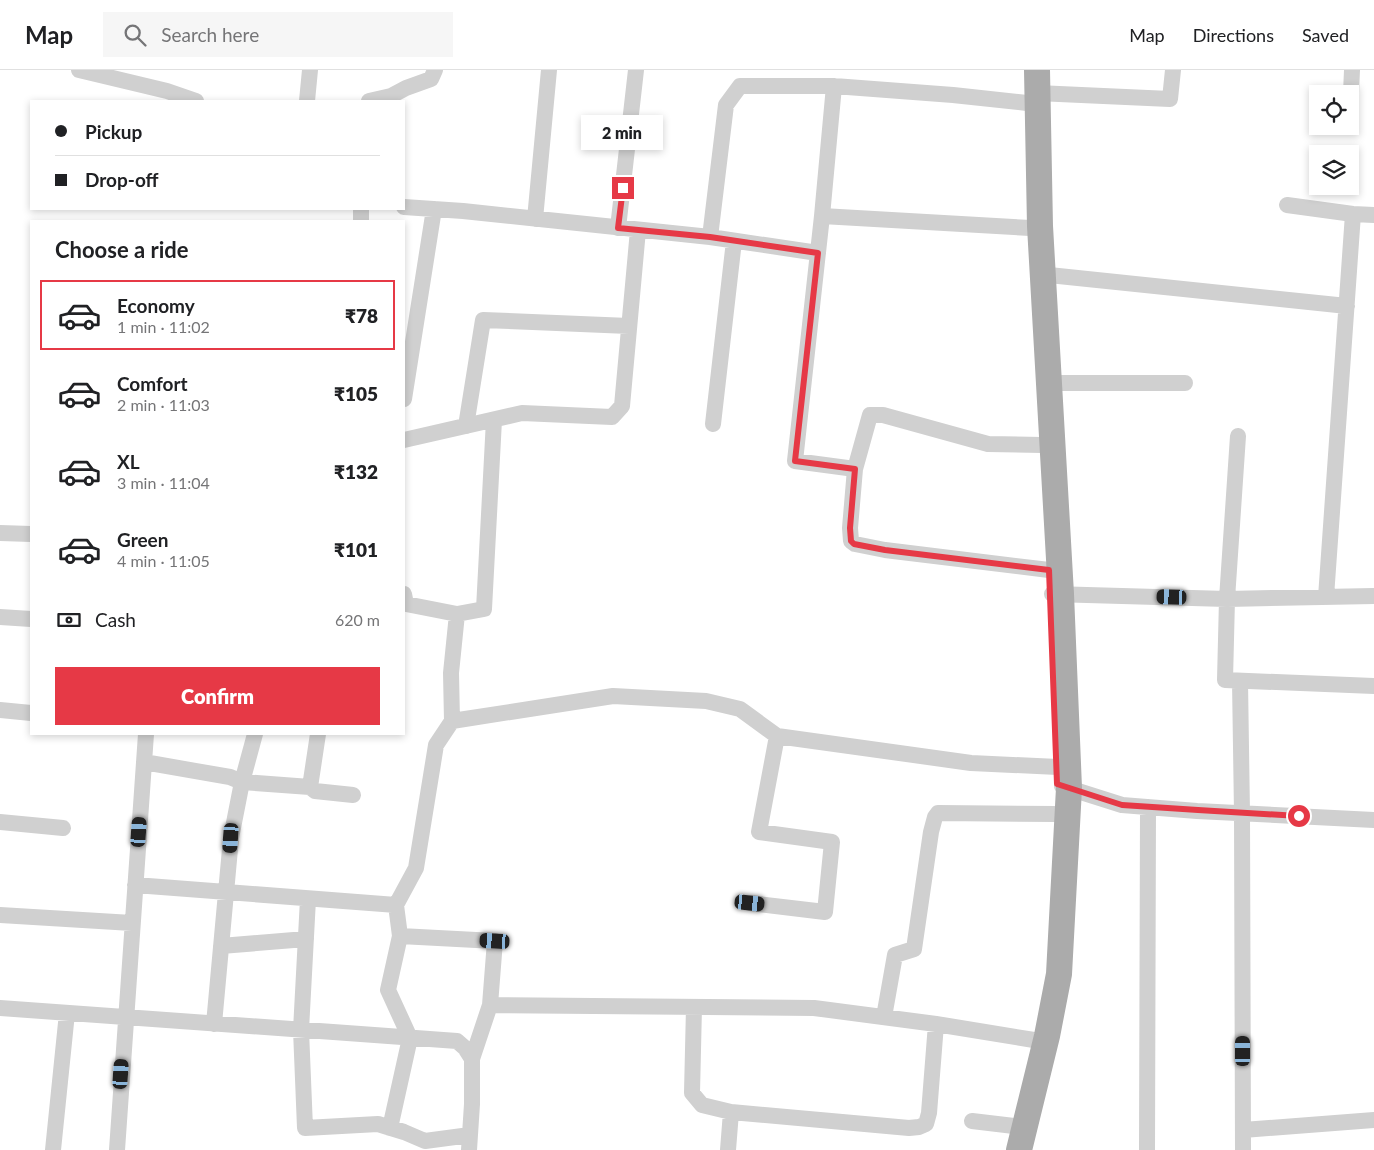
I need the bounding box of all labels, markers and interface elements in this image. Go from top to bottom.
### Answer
search box [103,12,453,57]
text: Map [25,20,73,49]
icon: search [121,21,149,49]
text: Search here [161,23,259,46]
text: Map [1129,24,1165,46]
text: Directions [1193,24,1274,46]
text: Saved [1302,24,1349,46]
map controls [1309,85,1359,195]
button: locate [1309,85,1359,135]
callout: 2 min [582,116,664,150]
text: Pickup [85,120,142,143]
text: 2 min [602,123,642,142]
button: layers [1309,145,1359,195]
text: Drop-off [85,168,159,191]
route end [612,177,634,199]
text: Choose a ride [55,236,189,263]
icon: car [57,293,102,338]
text: Economy [117,294,195,317]
text: ₹78 [345,304,378,327]
text: 1 min · 11:02 [117,317,210,336]
icon: car [57,371,102,416]
text: Comfort [117,372,188,395]
text: ₹105 [334,382,378,405]
text: 2 min · 11:03 [117,395,210,414]
icon: car [57,449,102,494]
text: XL [117,450,140,473]
text: ₹132 [334,460,378,483]
text: 3 min · 11:04 [117,473,210,492]
icon: car [57,527,102,572]
text: Green [117,528,168,551]
text: ₹101 [334,538,378,561]
text: 4 min · 11:05 [117,551,210,570]
car [1156,589,1187,605]
icon: cash [55,606,83,634]
text: Cash [95,608,136,631]
text: 620 m [335,610,380,629]
button: Confirm [55,667,380,725]
route start [1288,805,1310,827]
car [130,817,147,847]
car [222,823,239,853]
car [734,894,765,912]
car [479,933,510,949]
car [1235,1036,1250,1066]
car [112,1059,129,1089]

